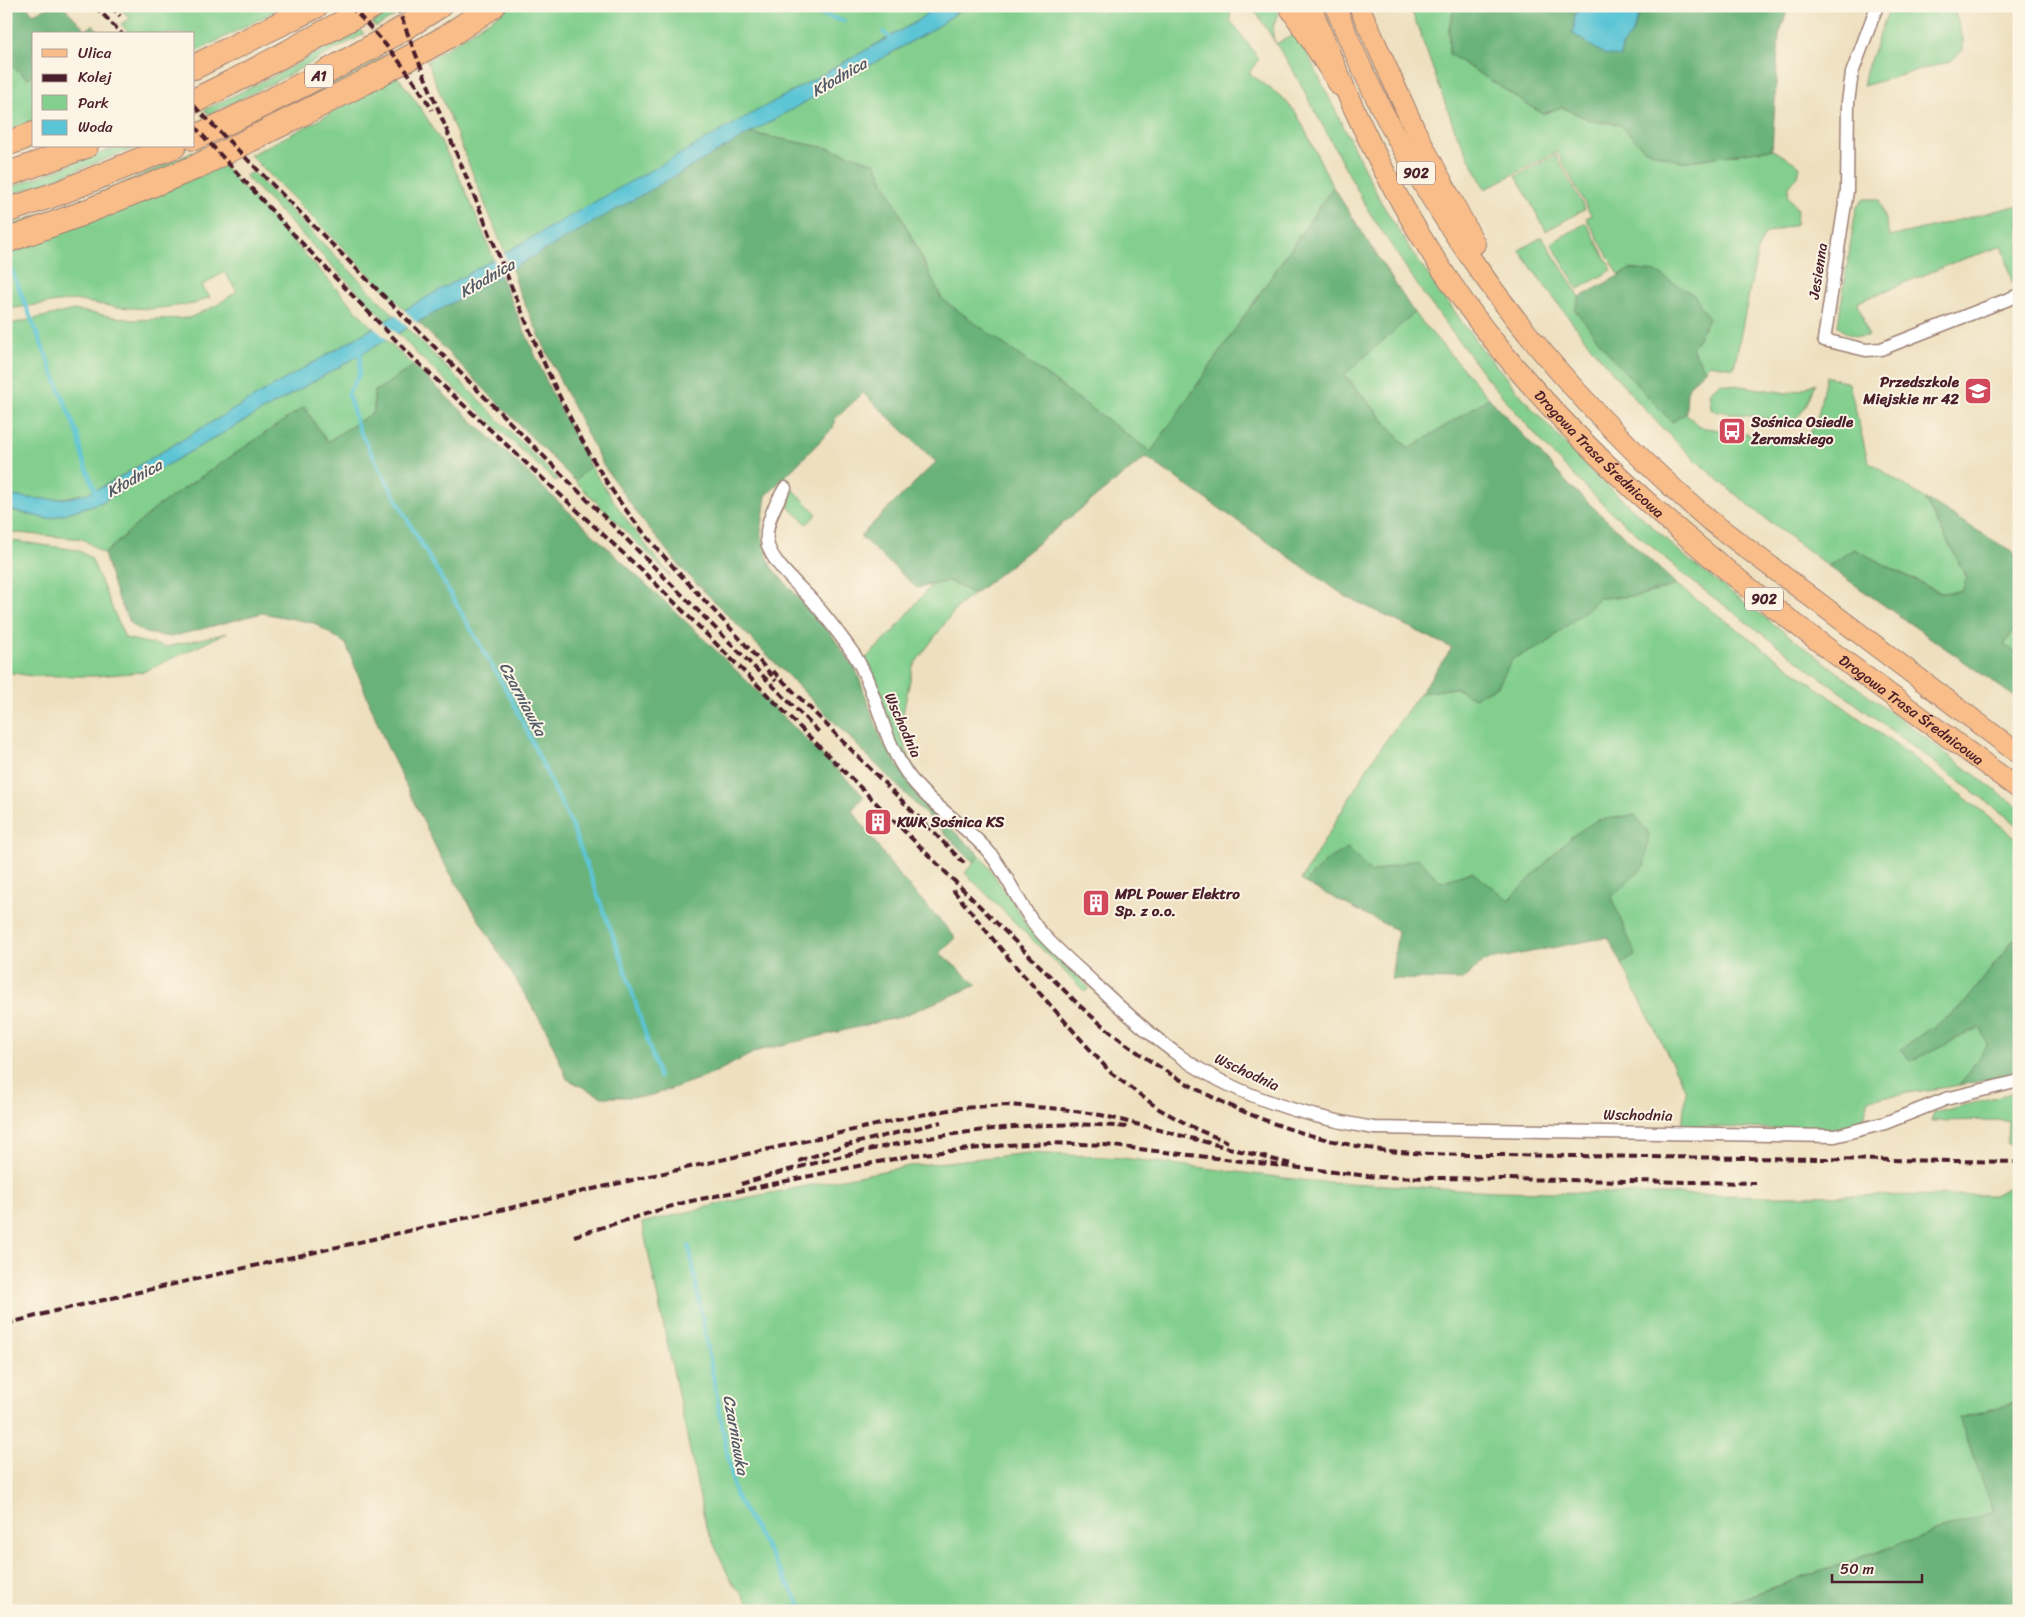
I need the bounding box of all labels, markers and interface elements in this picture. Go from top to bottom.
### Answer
legend [32,32,195,148]
text: Ulica [78,40,112,66]
water label: Kłodnica [806,48,874,105]
text: Kolej [78,64,112,90]
road number: A1 [305,64,333,88]
text: Park [78,90,109,116]
text: Woda [78,114,113,140]
road number: 902 [1397,162,1435,184]
street label: Jesienna [1801,240,1835,302]
water label: Kłodnica [454,249,522,306]
place label: Przedszkole Miejskie nr 42 [1862,369,1960,412]
school or university icon: Przedszkole Miejskie nr 42 [1963,376,1993,406]
street label: Drogowa Trasa Średnicowa [1528,384,1671,525]
place label: Sośnica Osiedle Żeromskiego [1750,409,1854,452]
bus stop icon: Sośnica Osiedle Żeromskiego [1717,416,1747,446]
water label: Kłodnica [100,450,169,505]
road number: 902 [1745,588,1783,610]
street label: Drogowa Trasa Średnicowa [1833,648,1990,772]
water label: Czarniawka [491,656,556,743]
street label: Wschodnia [877,688,929,762]
building icon: KWK Sośnica KS [863,807,893,837]
place label: KWK Sośnica KS [896,809,1005,835]
place label: MPL Power Elektro Sp. z o.o. [1114,881,1240,924]
building icon: MPL Power Elektro Sp. z o.o. [1081,888,1111,918]
street label: Wschodnia [1210,1046,1284,1099]
street label: Wschodnia [1603,1101,1673,1129]
water label: Czarniawka [715,1393,758,1479]
scale bar [1832,1552,1922,1584]
text: 50 m [1840,1556,1875,1582]

